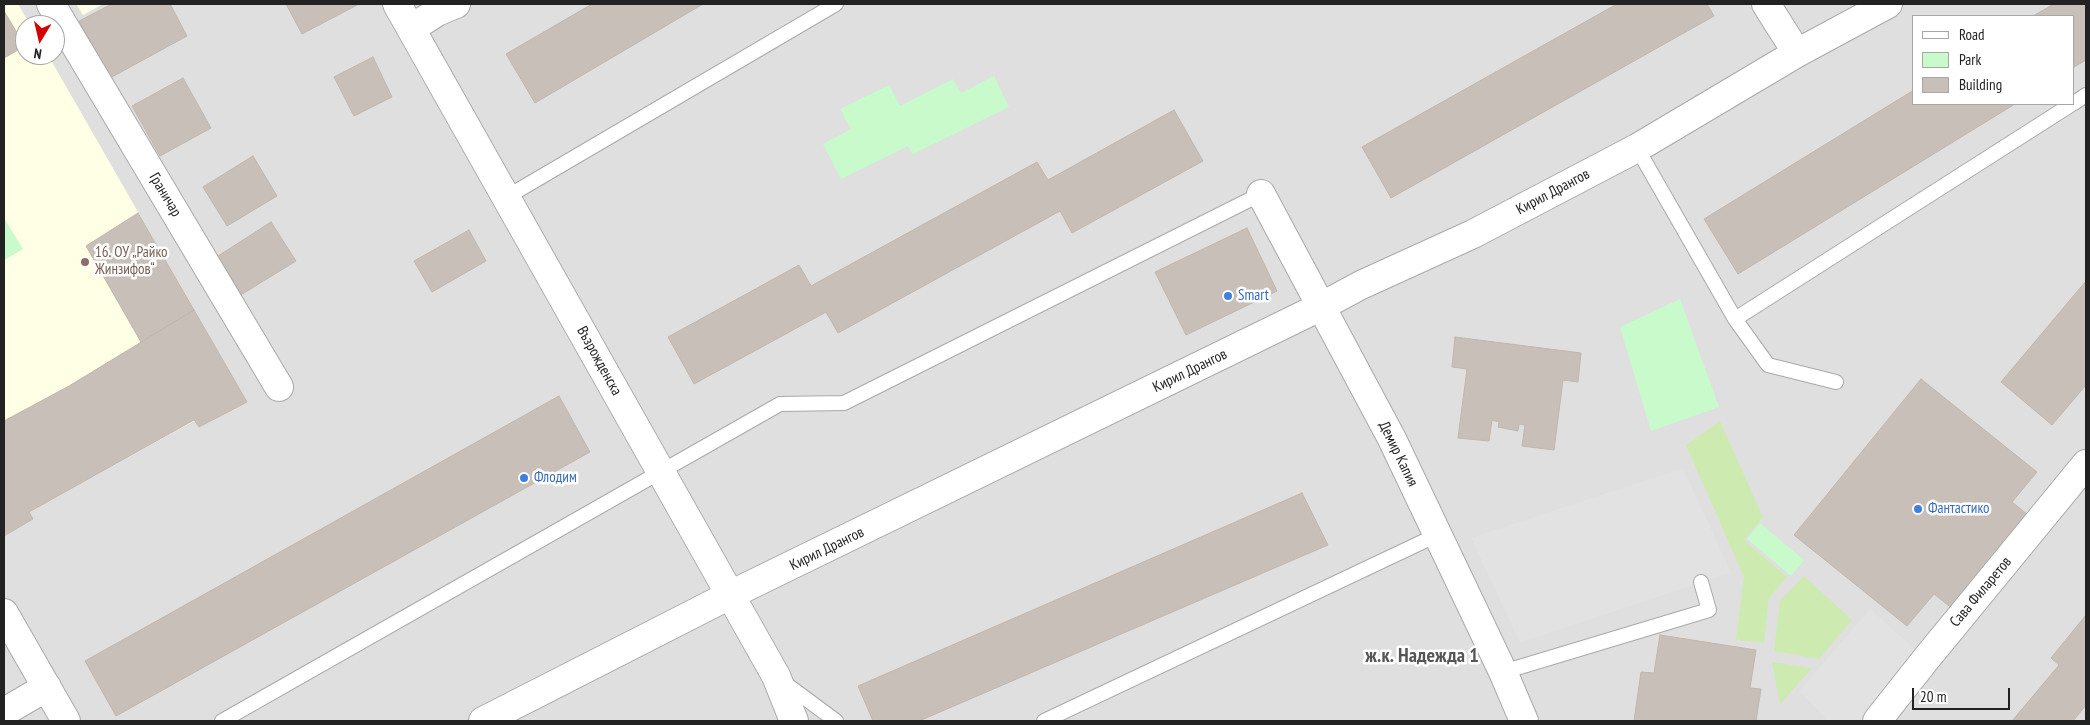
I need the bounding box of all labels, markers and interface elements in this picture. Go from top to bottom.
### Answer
north arrow [15,15,65,65]
legend [1912,15,2075,105]
text: Road [1959,25,1985,44]
text: N [33,44,43,63]
text: Park [1959,50,1981,69]
text: Building [1959,75,2002,94]
street label: Кирил Дрангов [1513,165,1593,219]
street label: Граничар [145,170,185,220]
place label: 16. ОУ „Райко Жинзифов“ [95,244,168,279]
marker: 16. ОУ „Райко Жинзифов“ [79,256,91,268]
place label: Smart [1238,287,1269,305]
marker: Smart [1222,290,1234,302]
street label: Възрожденска [573,323,625,399]
street label: Кирил Дрангов [1150,345,1230,397]
street label: Демир Капия [1374,418,1422,490]
place label: Флодим [534,469,577,487]
marker: Флодим [518,472,530,484]
place label: Фантастико [1928,500,1990,518]
marker: Фантастико [1912,503,1924,515]
street label: Кирил Дрангов [787,523,867,575]
street label: Сава Филаретов [1946,553,2016,631]
district label: ж.к. Надежда 1 [1365,644,1479,668]
scale bar [1915,678,2012,710]
text: 20 m [1920,687,1946,706]

